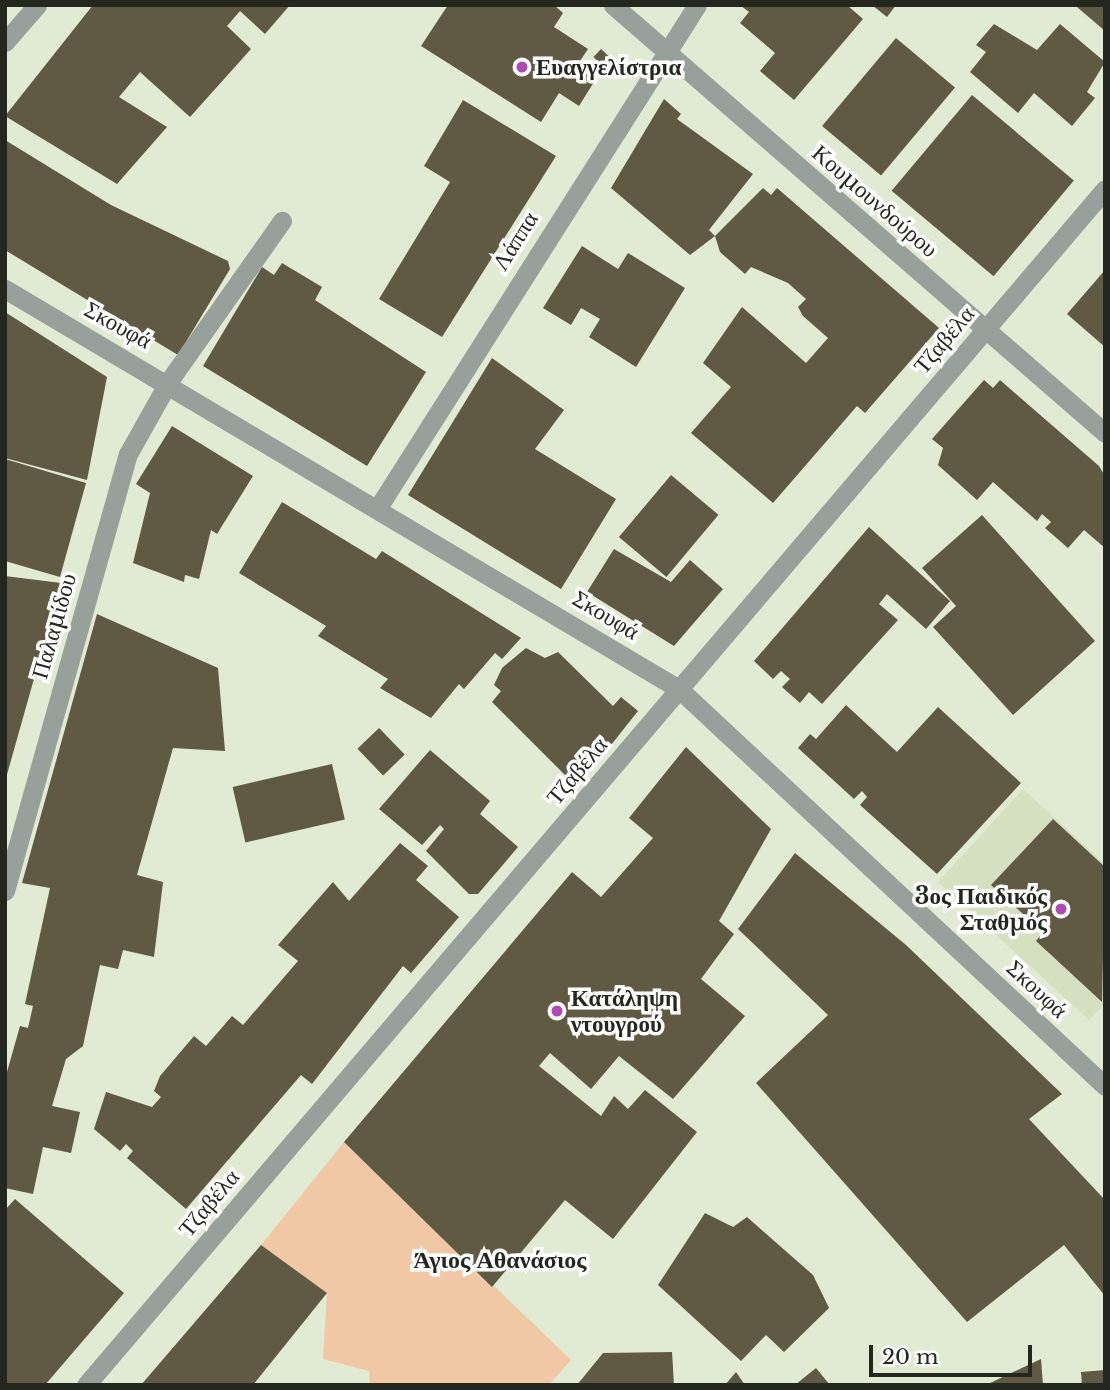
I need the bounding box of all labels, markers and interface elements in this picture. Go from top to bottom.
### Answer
place label: Ευαγγελίστρια [536,53,681,81]
marker: Ευαγγελίστρια [514,59,530,75]
street label: Κουμουνδούρου [807,139,943,263]
street label: Λάππα [486,207,544,275]
street label: Σκουφά [80,295,156,355]
street label: Τζαβέλα [908,301,980,379]
street label: Παλαμίδου [26,570,82,682]
street label: Σκουφά [568,584,644,646]
street label: Τζαβέλα [541,732,613,810]
place label: 3ος Παιδικός Σταθμός [915,882,1047,936]
marker: 3ος Παιδικός Σταθμός [1053,901,1069,917]
street label: Σκουφά [1001,954,1073,1024]
place label: Κατάληψη ντουγρού [571,984,678,1038]
marker: Κατάληψη ντουγρού [549,1003,565,1019]
street label: Τζαβέλα [173,1164,245,1242]
district label: Άγιος Αθανάσιος [414,1246,586,1274]
scale bar [872,1330,1035,1374]
text: 20 m [882,1344,939,1370]

